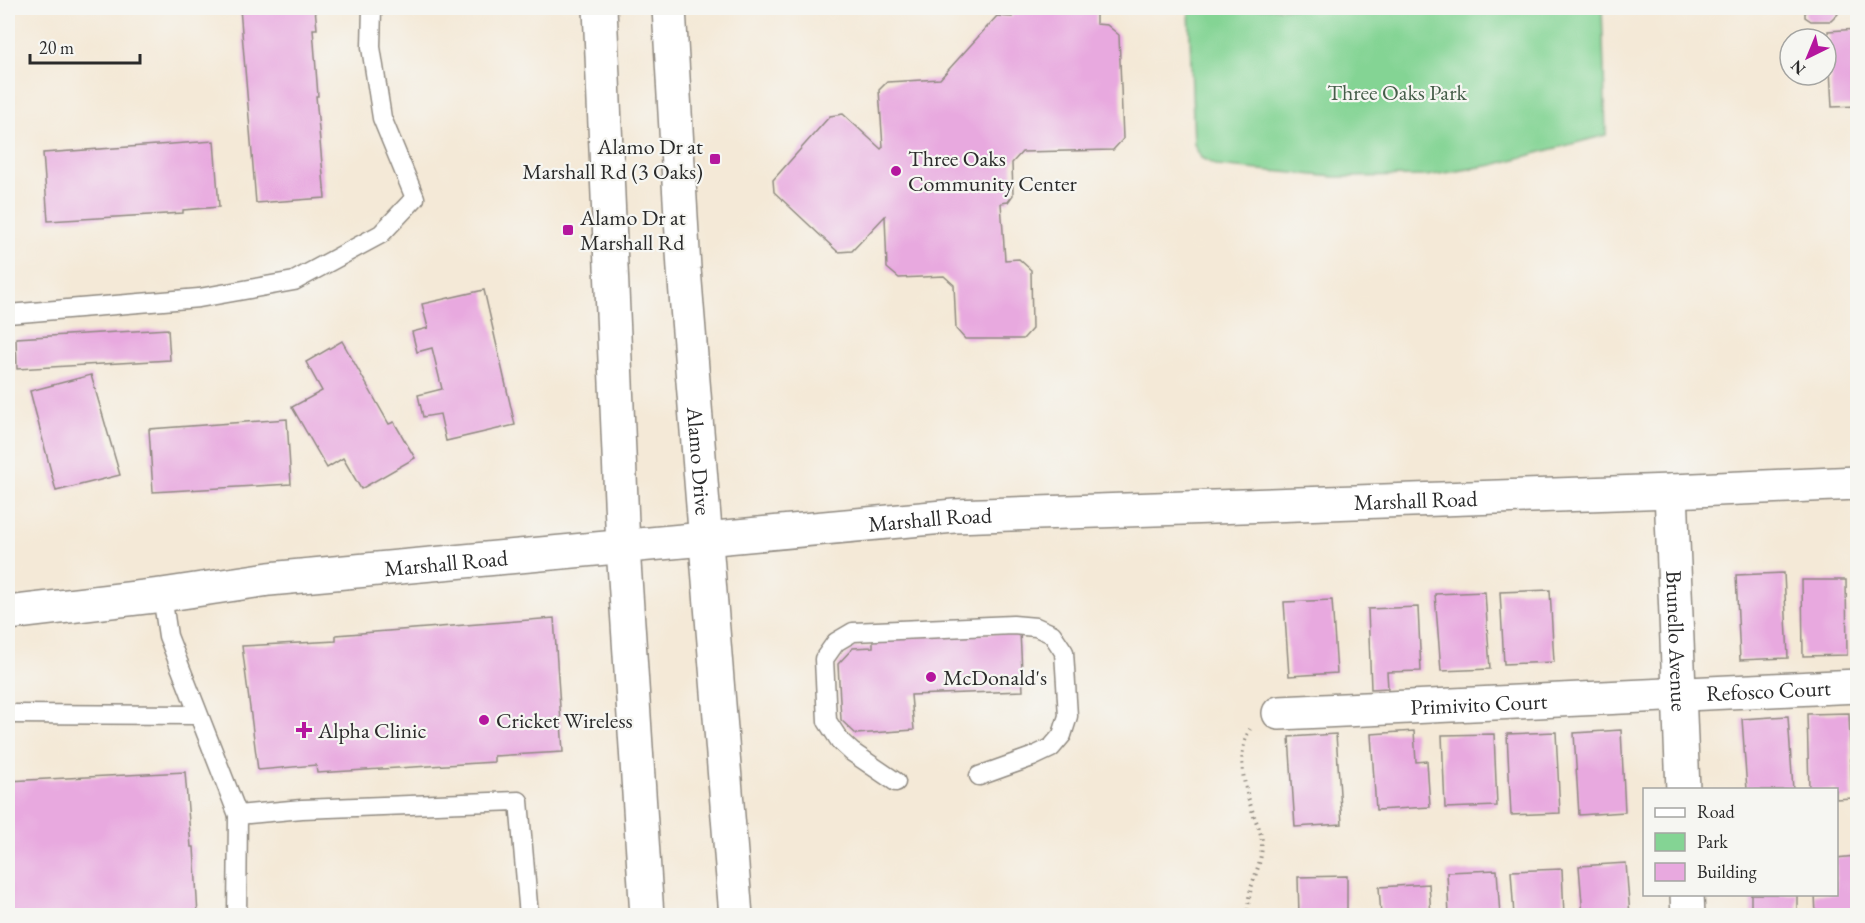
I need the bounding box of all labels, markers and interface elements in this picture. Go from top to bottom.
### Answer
scale bar [30,27,140,65]
north arrow [1778,27,1838,87]
text: 20 m [39,36,74,59]
text: N [1786,55,1810,80]
park label: Three Oaks Park [1327,78,1467,107]
place label: Alamo Dr at Marshall Rd (3 Oaks) [522,132,703,186]
place label: Three Oaks Community Center [908,144,1078,198]
marker: Alamo Dr at Marshall Rd (3 Oaks) [708,152,722,166]
marker: Three Oaks Community Center [889,164,903,178]
place label: Alamo Dr at Marshall Rd [579,203,686,257]
marker: Alamo Dr at Marshall Rd [561,223,575,237]
street label: Alamo Drive [681,405,718,517]
street label: Marshall Road [1353,483,1479,517]
street label: Marshall Road [867,500,993,538]
street label: Marshall Road [383,543,510,583]
street label: Brunello Avenue [1660,570,1694,712]
place label: McDonald's [943,663,1047,692]
marker: McDonald's [924,670,938,684]
street label: Refosco Court [1705,673,1832,708]
street label: Primivito Court [1410,686,1548,721]
place label: Cricket Wireless [496,706,633,735]
marker: Cricket Wireless [477,713,491,727]
place label: Alpha Clinic [317,716,426,745]
marker: Alpha Clinic [295,721,313,739]
legend [1643,788,1838,896]
text: Road [1697,800,1736,823]
text: Park [1697,830,1728,853]
text: Building [1697,860,1757,883]

